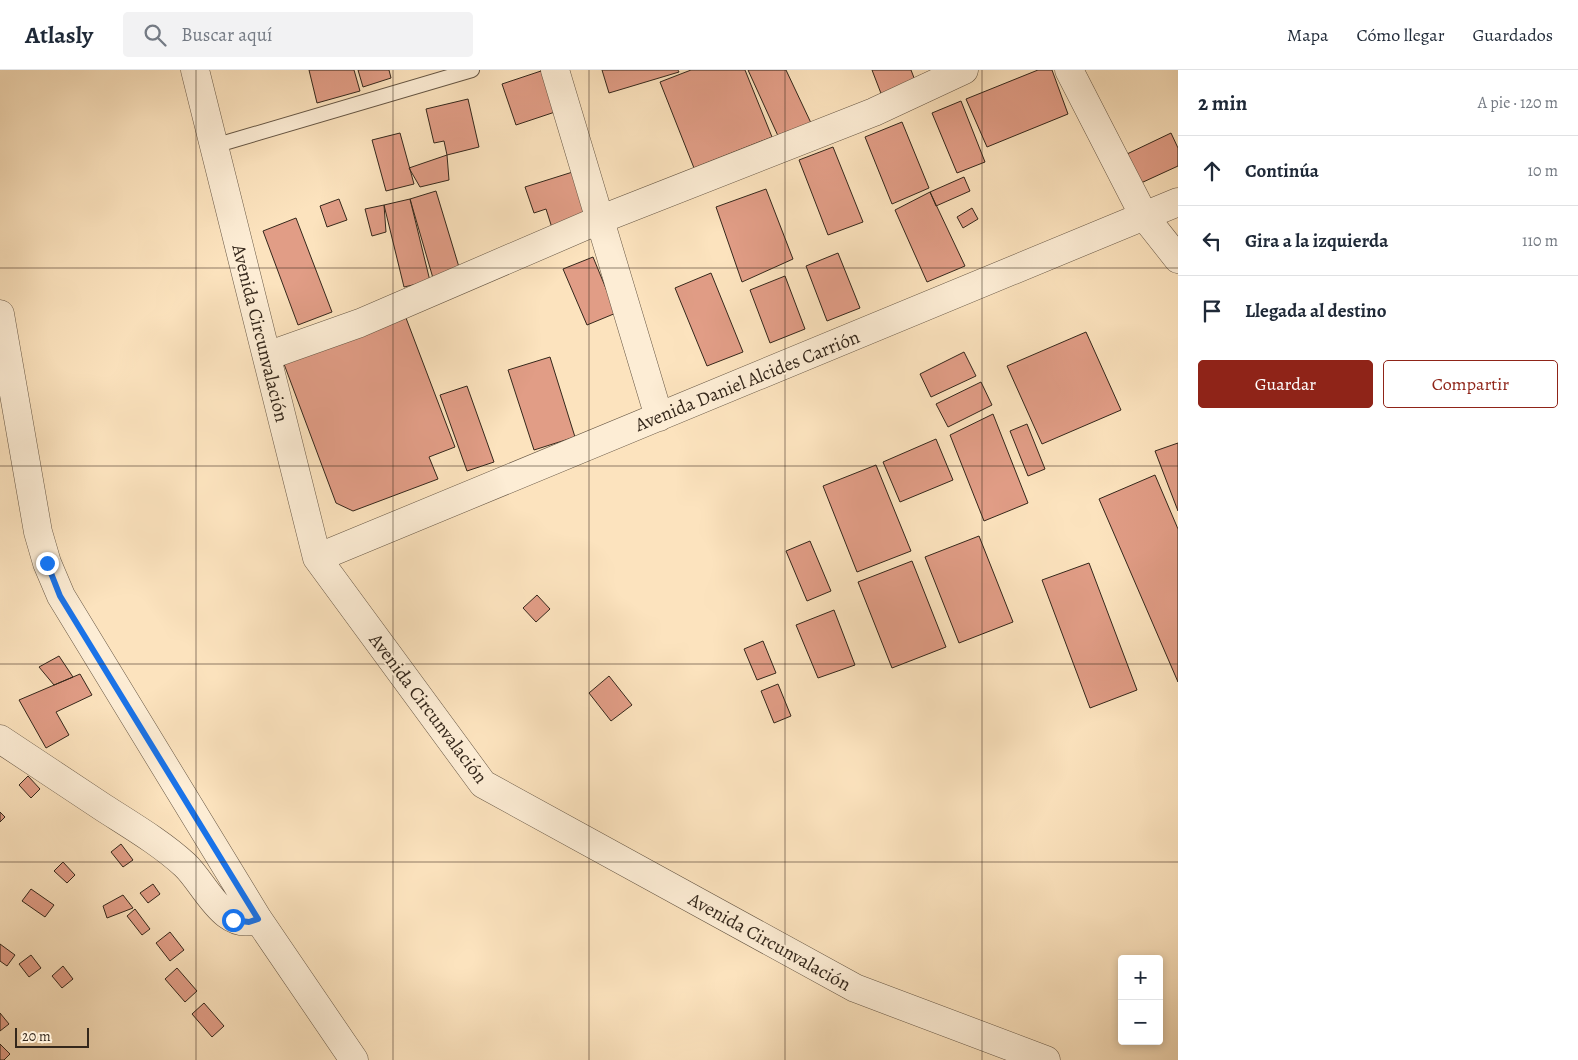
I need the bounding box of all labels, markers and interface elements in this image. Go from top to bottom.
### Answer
search box [123,12,473,57]
text: Atlasly [25,19,93,51]
icon: search [141,21,169,49]
text: Buscar aquí [181,22,272,48]
text: Mapa [1287,23,1328,47]
text: Cómo llegar [1356,23,1445,47]
text: Guardados [1473,23,1553,47]
text: 2 min [1198,89,1247,117]
text: A pie · 120 m [1478,92,1558,114]
icon: ahead [1198,157,1226,185]
text: Continúa [1245,158,1319,184]
text: 10 m [1528,160,1558,182]
icon: left [1198,227,1226,255]
text: Gira a la izquierda [1245,228,1388,254]
text: 110 m [1522,230,1558,252]
street label: Avenida Circunvalación [225,241,295,425]
icon: arrive [1198,297,1226,325]
text: Llegada al destino [1245,298,1387,324]
street label: Avenida Daniel Alcides Carrión [630,324,864,438]
button: Guardar [1198,360,1373,408]
button: Compartir [1383,360,1558,408]
route end [36,552,59,575]
street label: Avenida Circunvalación [362,627,493,789]
street label: Avenida Circunvalación [683,886,855,997]
route start [222,909,245,932]
map controls [1118,955,1163,1045]
button: + [1118,955,1163,1000]
button: − [1118,1000,1163,1045]
scale bar [15,1025,89,1048]
text: 20 m [22,1027,51,1046]

